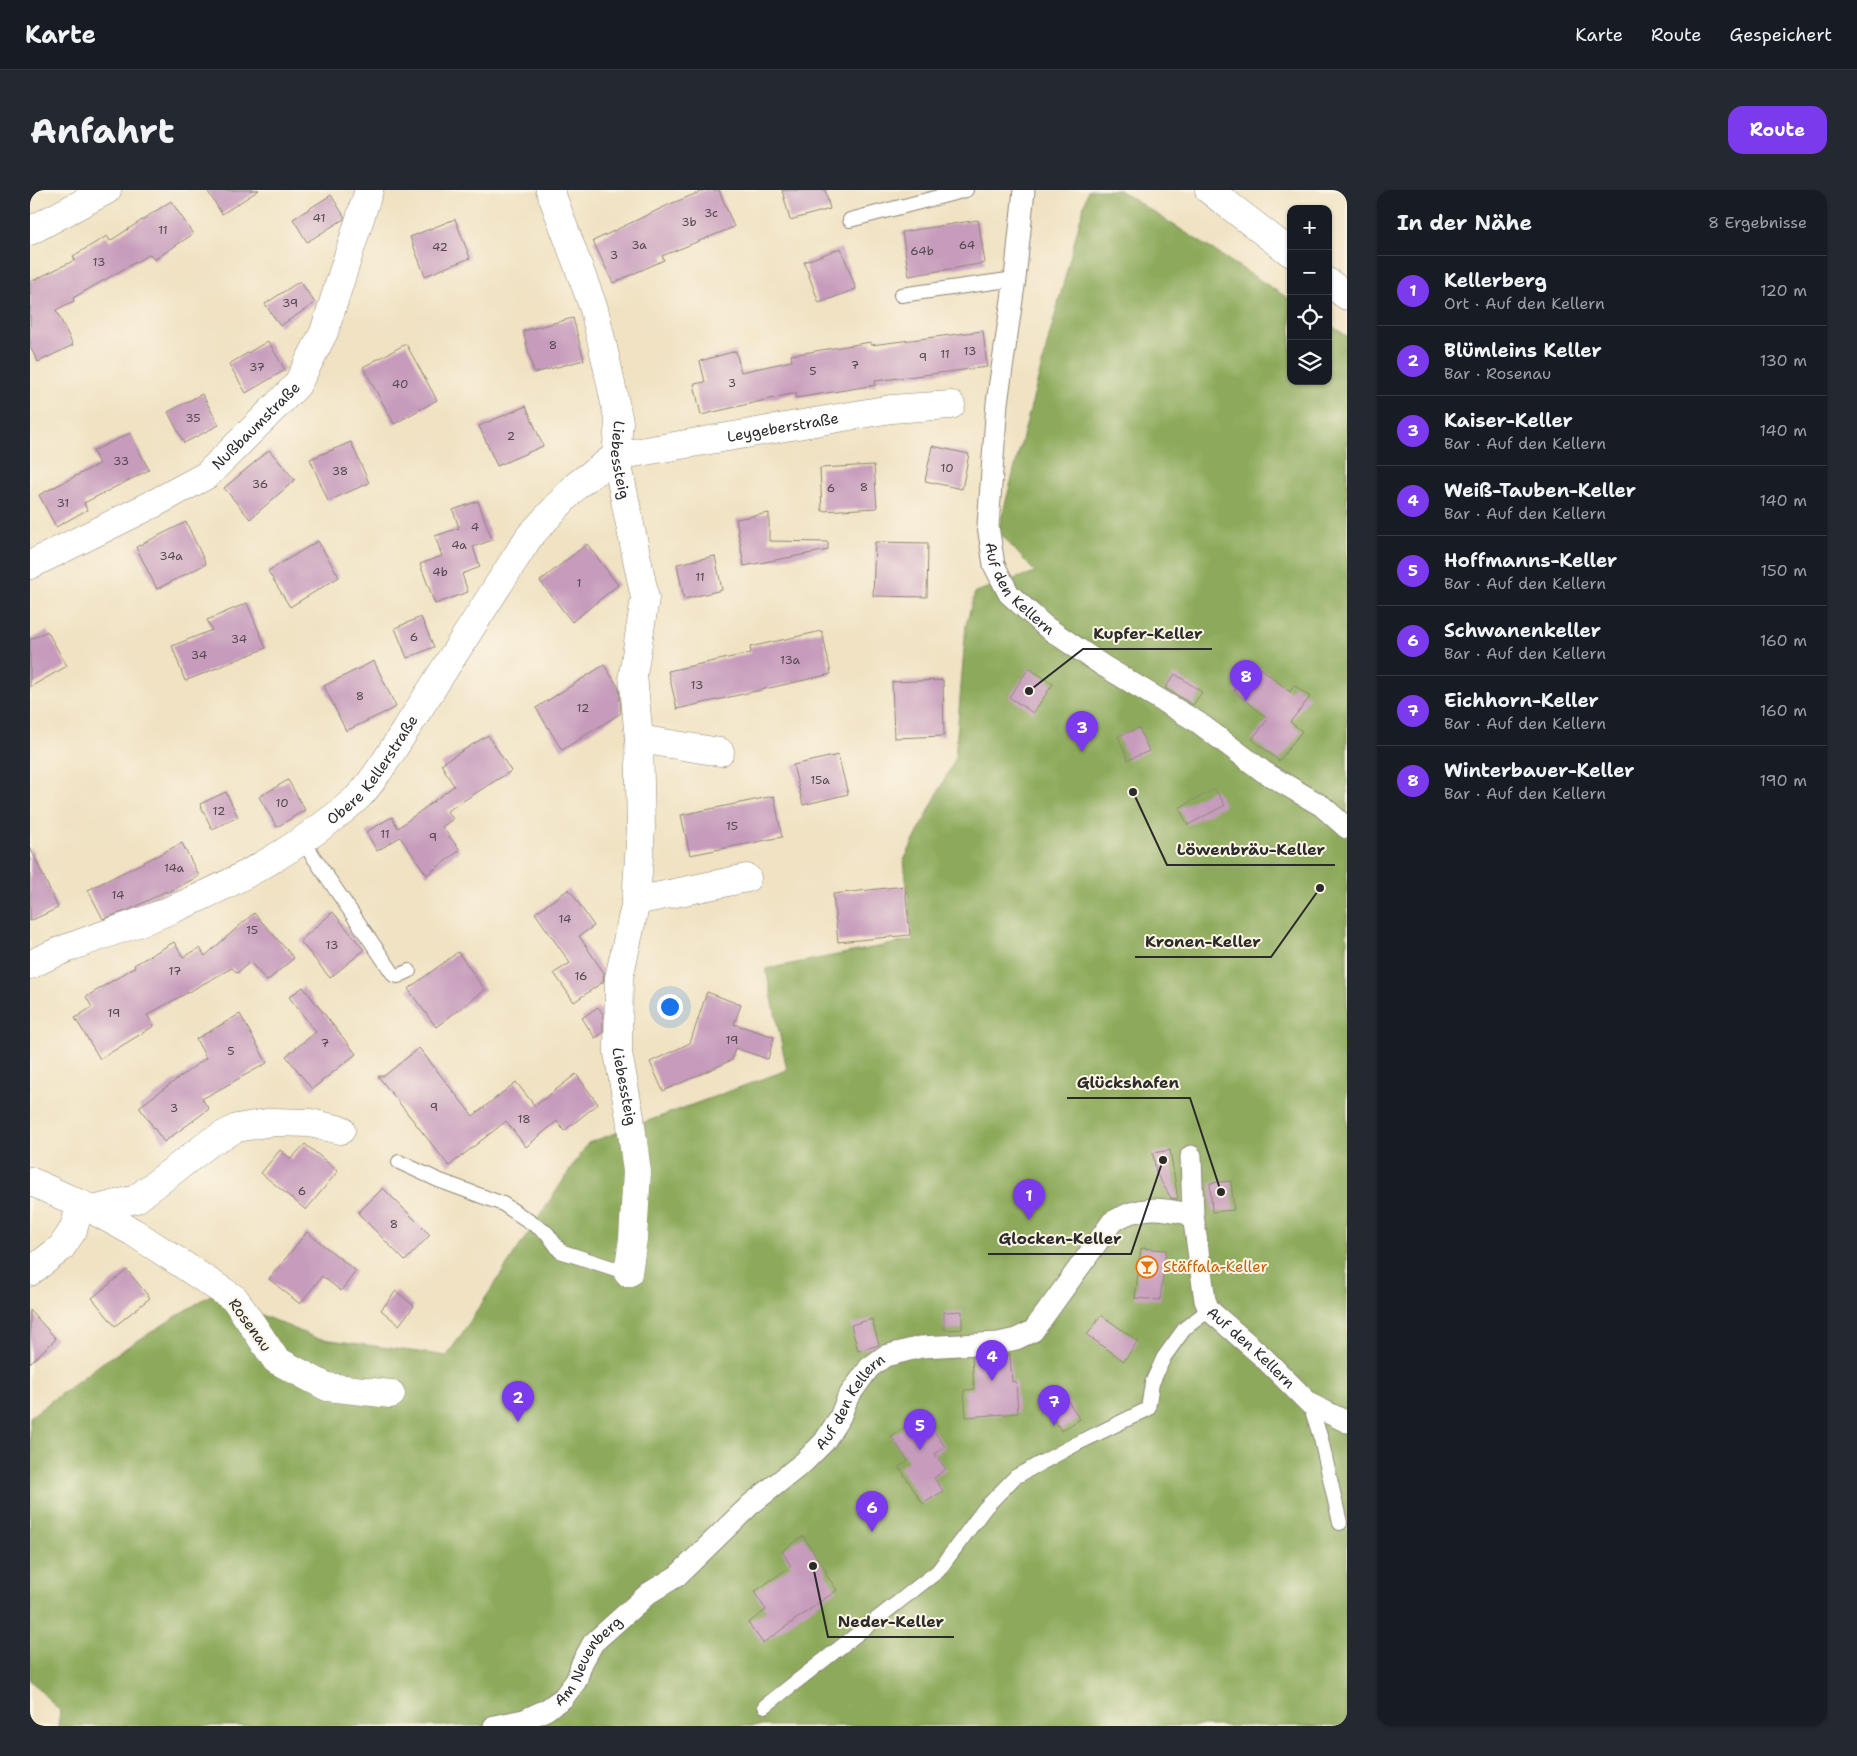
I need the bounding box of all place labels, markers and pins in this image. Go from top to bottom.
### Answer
callout: Kupfer-Keller [1083,618,1212,649]
pin: 8 [1230,660,1262,701]
pin: 3 [1066,711,1098,752]
callout: Löwenbräu-Keller [1167,834,1335,865]
callout: Kronen-Keller [1135,926,1271,957]
callout: Glückshafen [1067,1067,1190,1098]
pin: 1 [1013,1179,1045,1220]
callout: Glocken-Keller [988,1223,1131,1254]
bar icon: Stäffala-Keller [1135,1255,1159,1279]
place label: Stäffala-Keller [1163,1257,1268,1277]
pin: 4 [976,1340,1008,1381]
pin: 2 [502,1381,534,1422]
pin: 7 [1038,1385,1070,1426]
pin: 5 [904,1409,936,1450]
pin: 6 [856,1491,888,1532]
callout: Neder-Keller [828,1606,954,1637]

